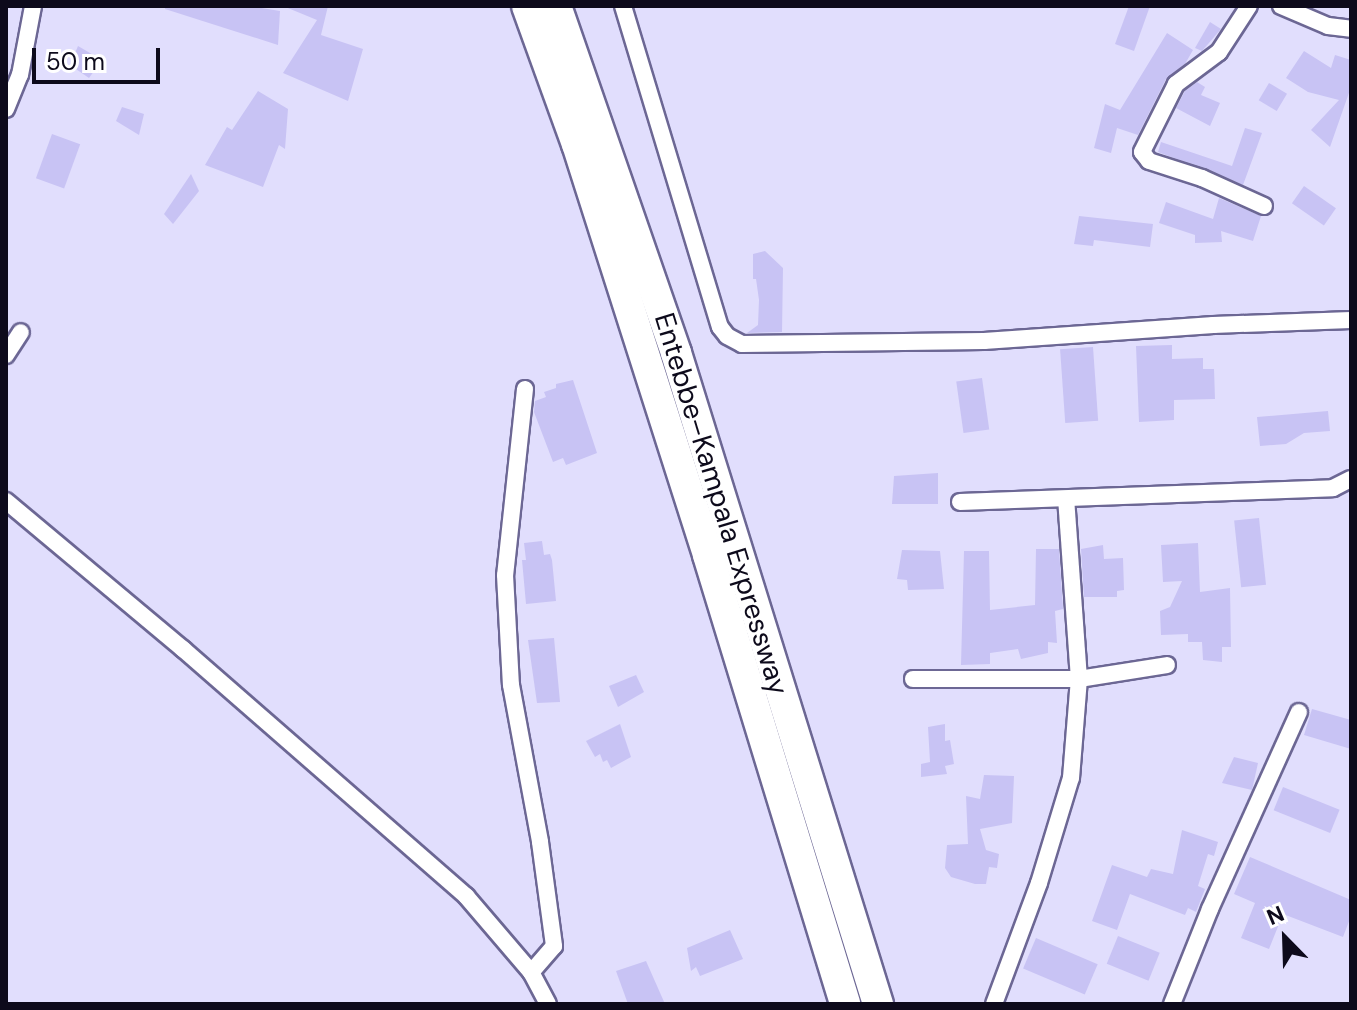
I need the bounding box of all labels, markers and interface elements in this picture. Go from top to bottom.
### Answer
scale bar [36,32,164,82]
text: 50 m [46,46,105,77]
street label: Entebbe–Kampala Expressway [647,309,795,699]
north arrow [1245,898,1325,978]
text: N [1262,899,1288,932]

